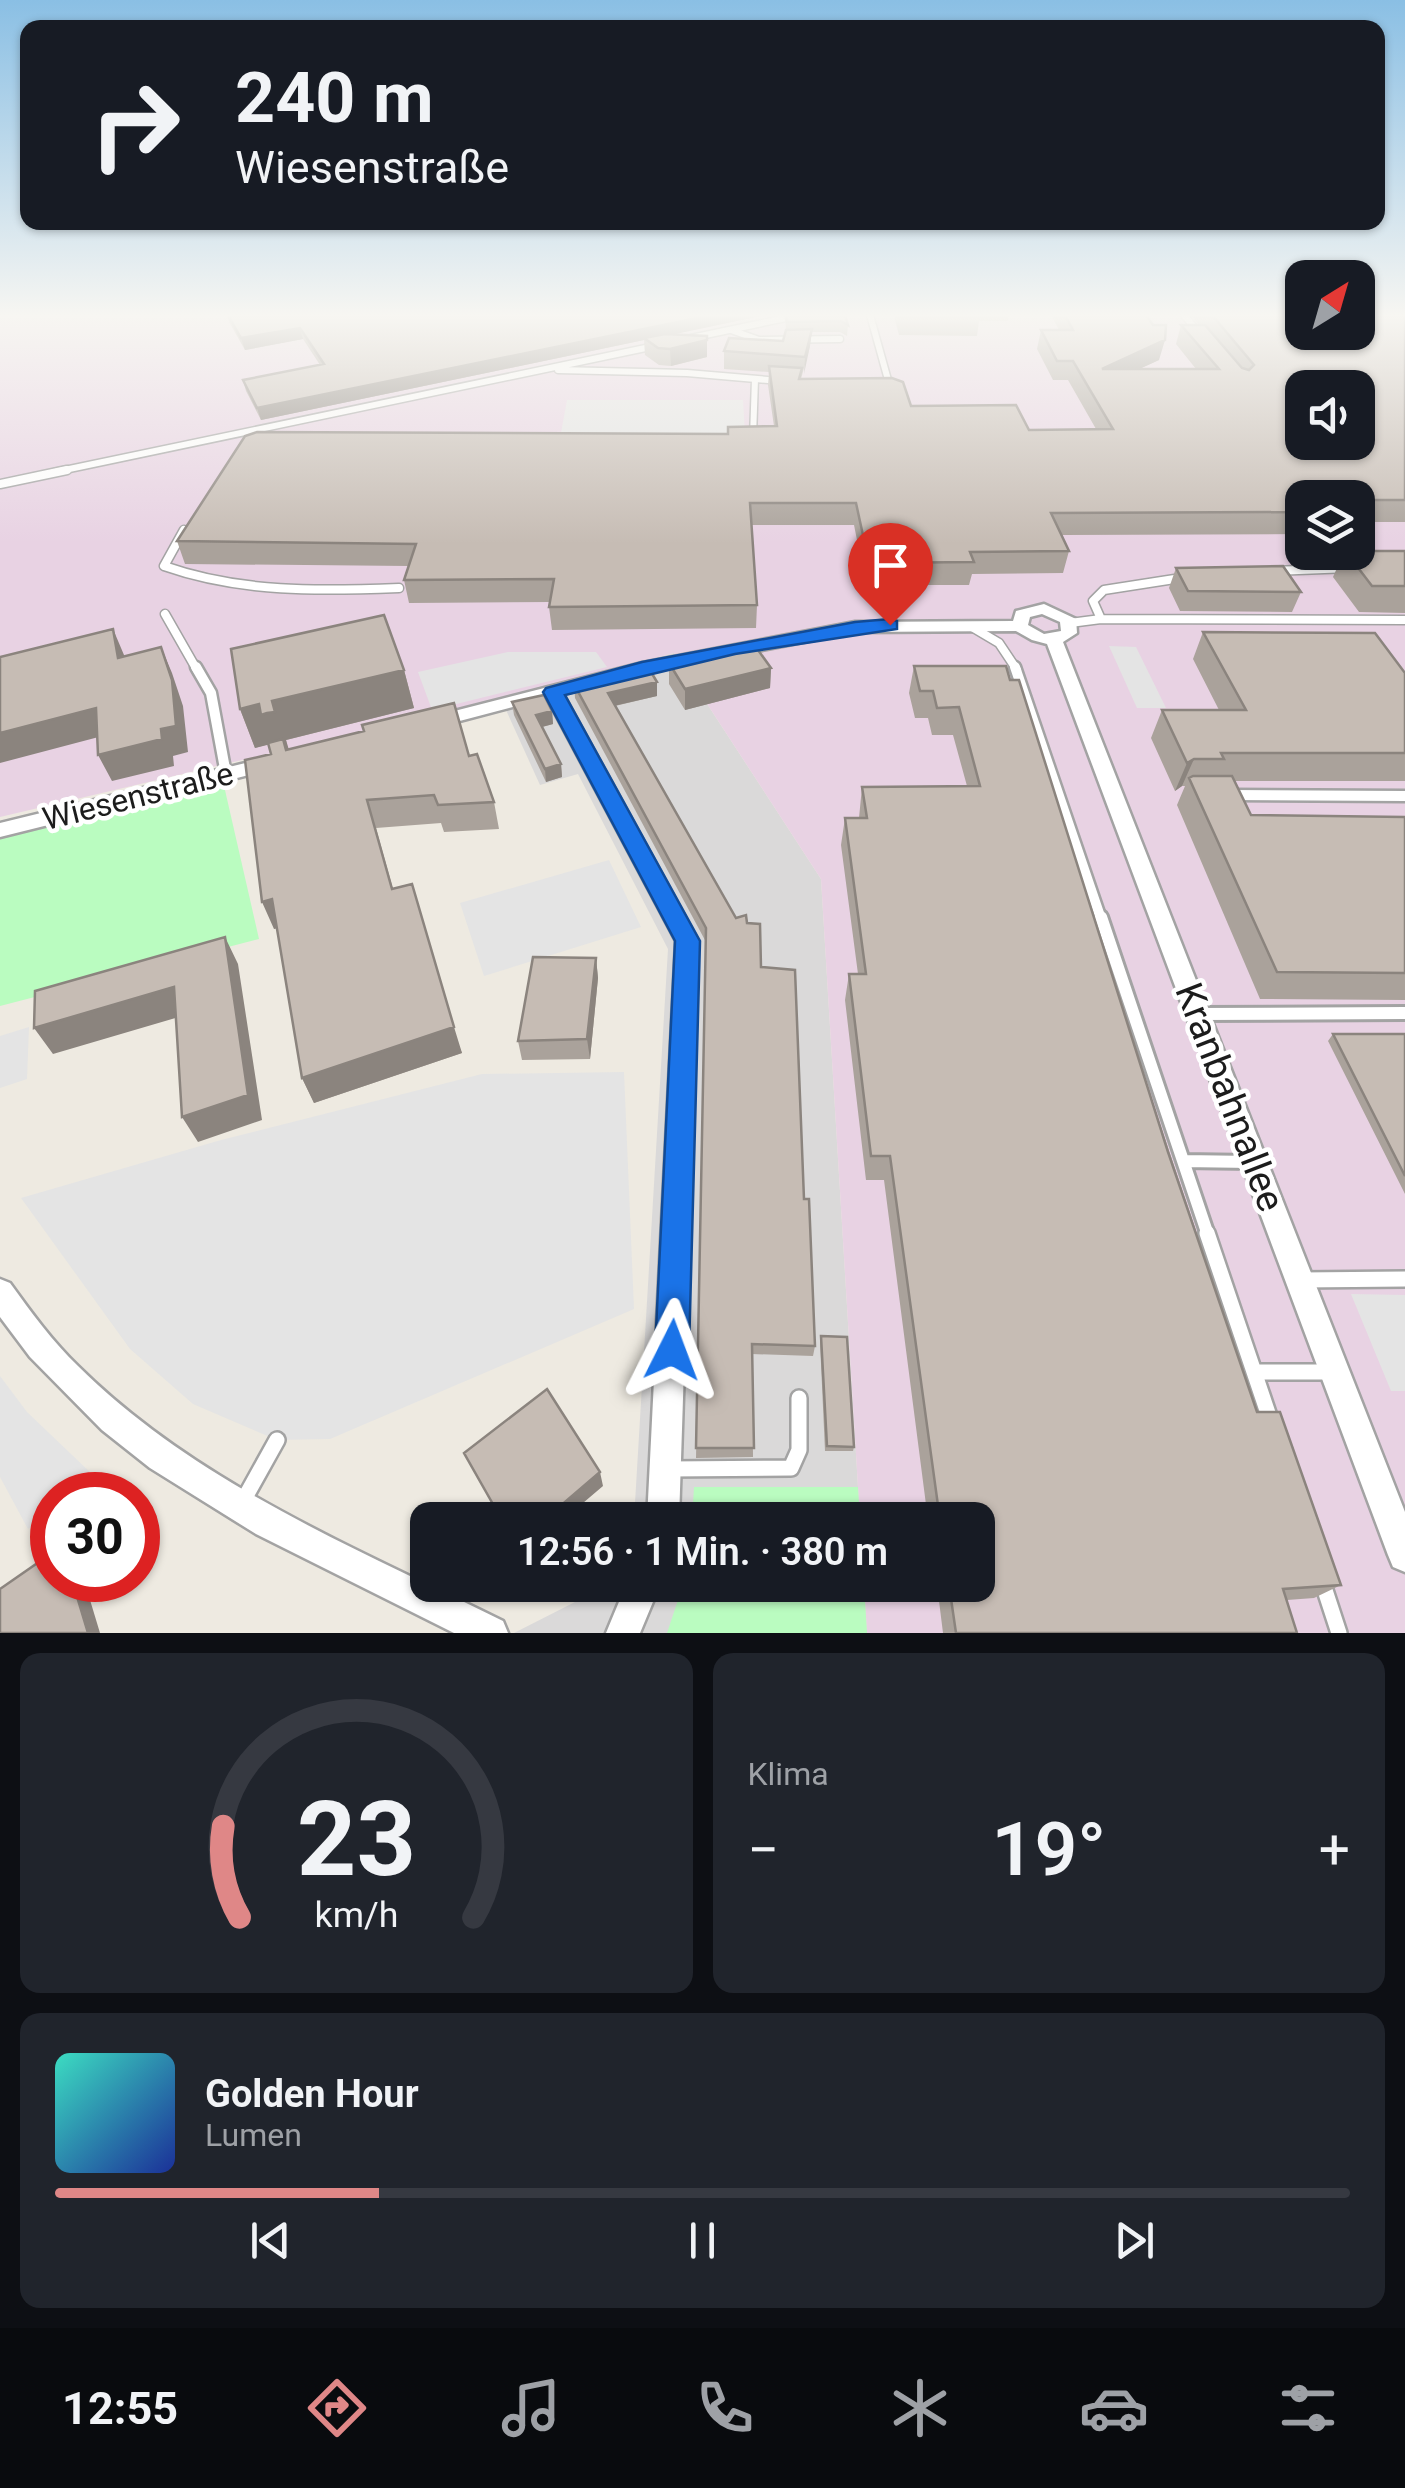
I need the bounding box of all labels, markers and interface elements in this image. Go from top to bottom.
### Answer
text: 240 m [235,57,434,139]
icon: right [70,60,200,190]
text: Wiesenstraße [235,141,509,194]
north arrow [1285,260,1375,350]
map controls [1285,260,1375,570]
button: sound [1285,370,1375,460]
button: layers [1285,480,1375,570]
pin [848,523,933,626]
icon: arrive [863,538,918,593]
street label: Wiesenstraße [39,754,237,838]
street label: Kranbahnallee [1166,977,1294,1217]
position arrow [620,1298,724,1402]
speed limit sign: 30 [30,1472,160,1602]
text: 12:56 · 1 Min. · 380 m [517,1530,888,1574]
text: Klima [748,1755,829,1793]
text: 23 [297,1779,416,1900]
text: 19° [992,1805,1106,1893]
text: − [748,1818,779,1882]
text: + [1319,1818,1350,1882]
text: km/h [314,1894,398,1936]
text: Golden Hour [205,2072,419,2116]
text: Lumen [205,2116,302,2154]
icon: previous [243,2213,298,2268]
icon: pause [675,2213,730,2268]
icon: next [1107,2213,1162,2268]
icon: directions [302,2373,372,2443]
icon: music [496,2373,566,2443]
icon: phone [690,2373,760,2443]
icon: climate [885,2373,955,2443]
icon: car [1079,2373,1149,2443]
icon: filters [1273,2373,1343,2443]
text: 12:55 [62,2382,178,2435]

